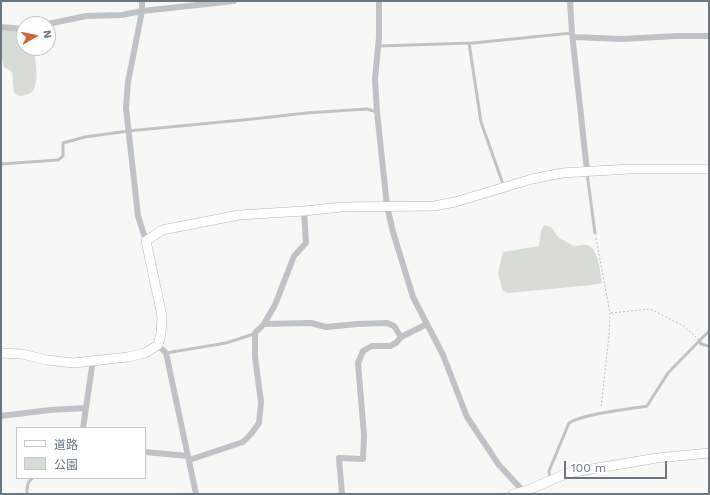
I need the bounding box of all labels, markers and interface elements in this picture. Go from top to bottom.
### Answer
north arrow [16,16,56,56]
text: N [40,29,54,39]
legend [16,427,146,479]
text: 道路 [54,438,78,452]
scale bar [566,453,669,479]
text: 公園 [54,458,78,472]
text: 100 m [571,461,606,475]

